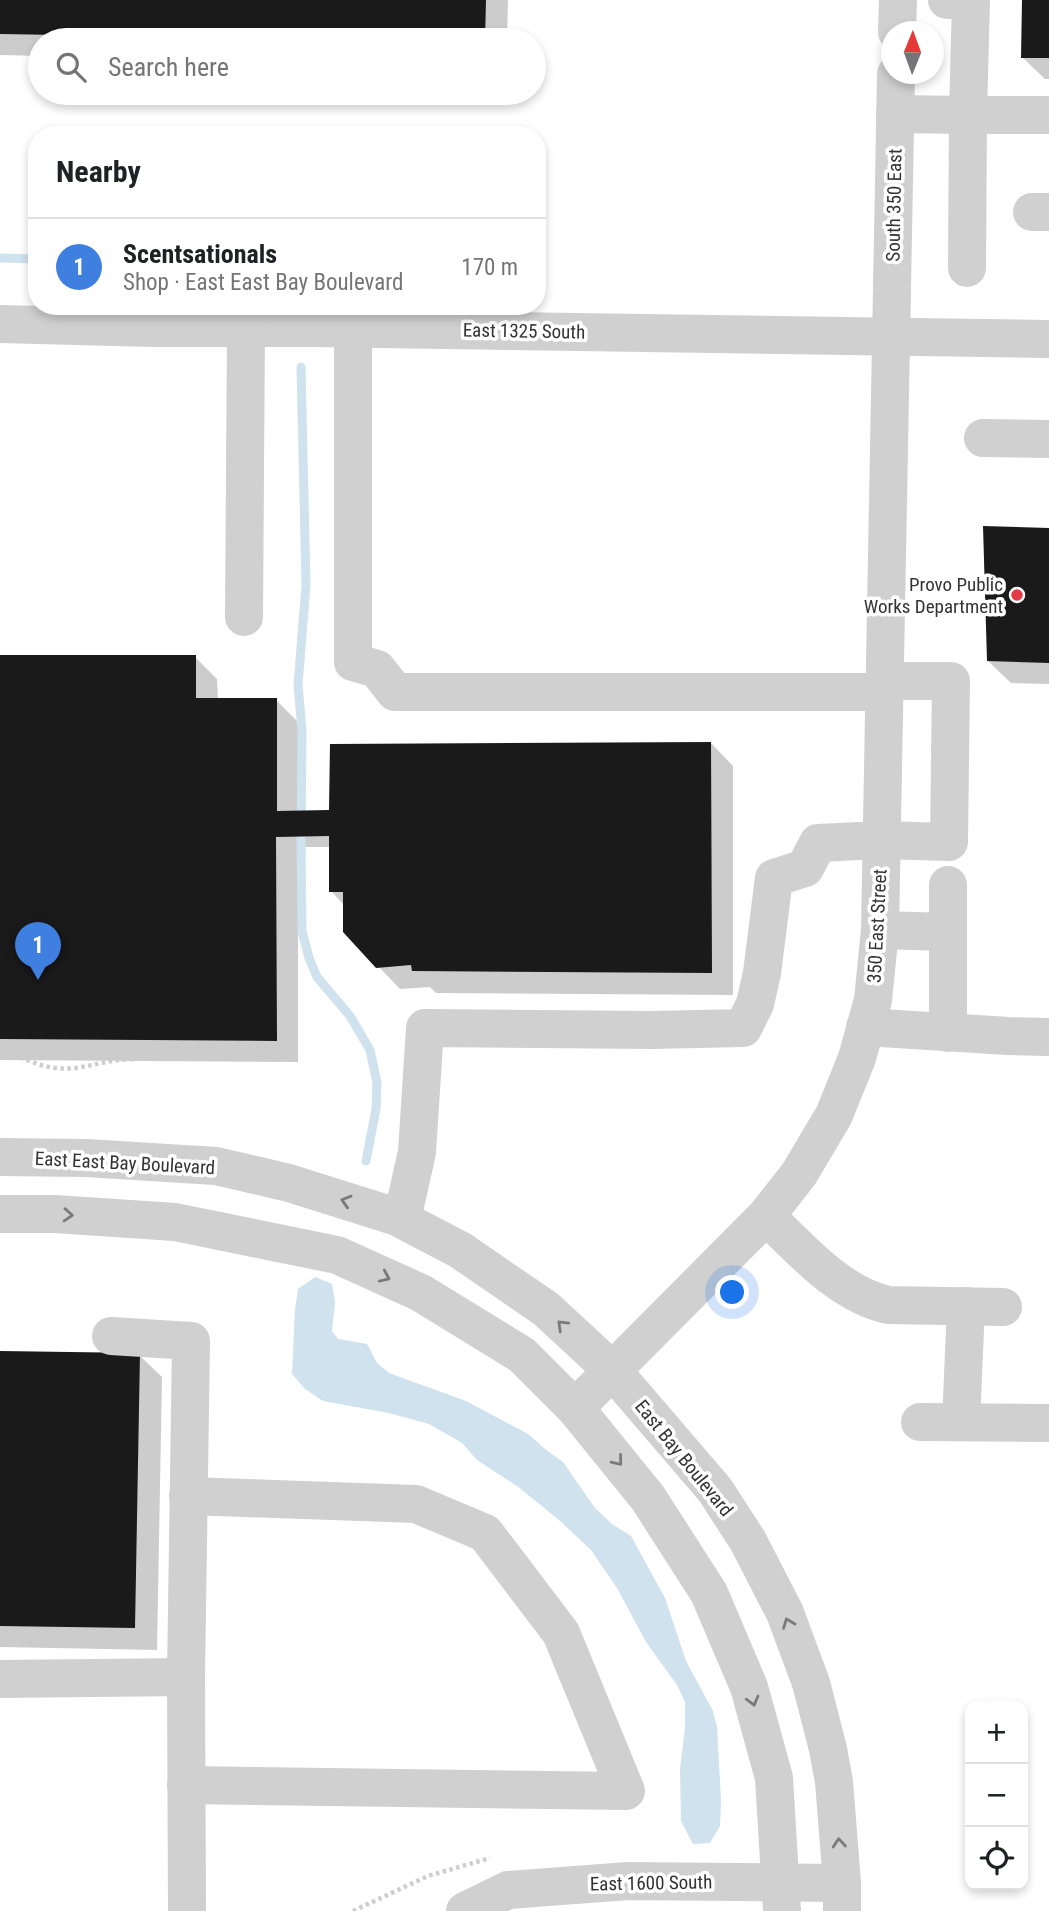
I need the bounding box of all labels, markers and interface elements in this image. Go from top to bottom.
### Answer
north arrow [881,21,944,84]
search box [28,28,546,105]
icon: search [52,48,90,86]
text: Search here [108,52,229,82]
street label: South 350 East [882,148,906,262]
text: Nearby [56,154,141,189]
text: Scentsationals [123,239,277,269]
text: 1 [73,254,85,281]
text: 170 m [461,254,518,281]
text: Shop · East East Bay Boulevard [123,269,403,296]
street label: East 1325 South [463,318,585,344]
place label: Provo Public Works Department [864,573,1003,618]
marker: Provo Public Works Department [1009,587,1025,603]
street label: 350 East Street [863,868,891,984]
pin: 1 [15,922,61,980]
street label: East East Bay Boulevard [34,1147,216,1179]
one-way arrow [340,1194,352,1209]
one-way arrow [63,1207,74,1222]
one-way arrow [378,1269,391,1283]
your location [715,1275,749,1309]
one-way arrow [557,1321,570,1334]
street label: East Bay Boulevard [630,1395,738,1521]
one-way arrow [610,1453,623,1466]
one-way arrow [782,1617,796,1629]
one-way arrow [745,1694,759,1706]
map controls [965,1701,1028,1890]
button: + [965,1701,1028,1764]
button: − [965,1764,1028,1827]
button: locate [965,1827,1028,1890]
one-way arrow [832,1837,847,1848]
street label: East 1600 South [590,1870,712,1896]

